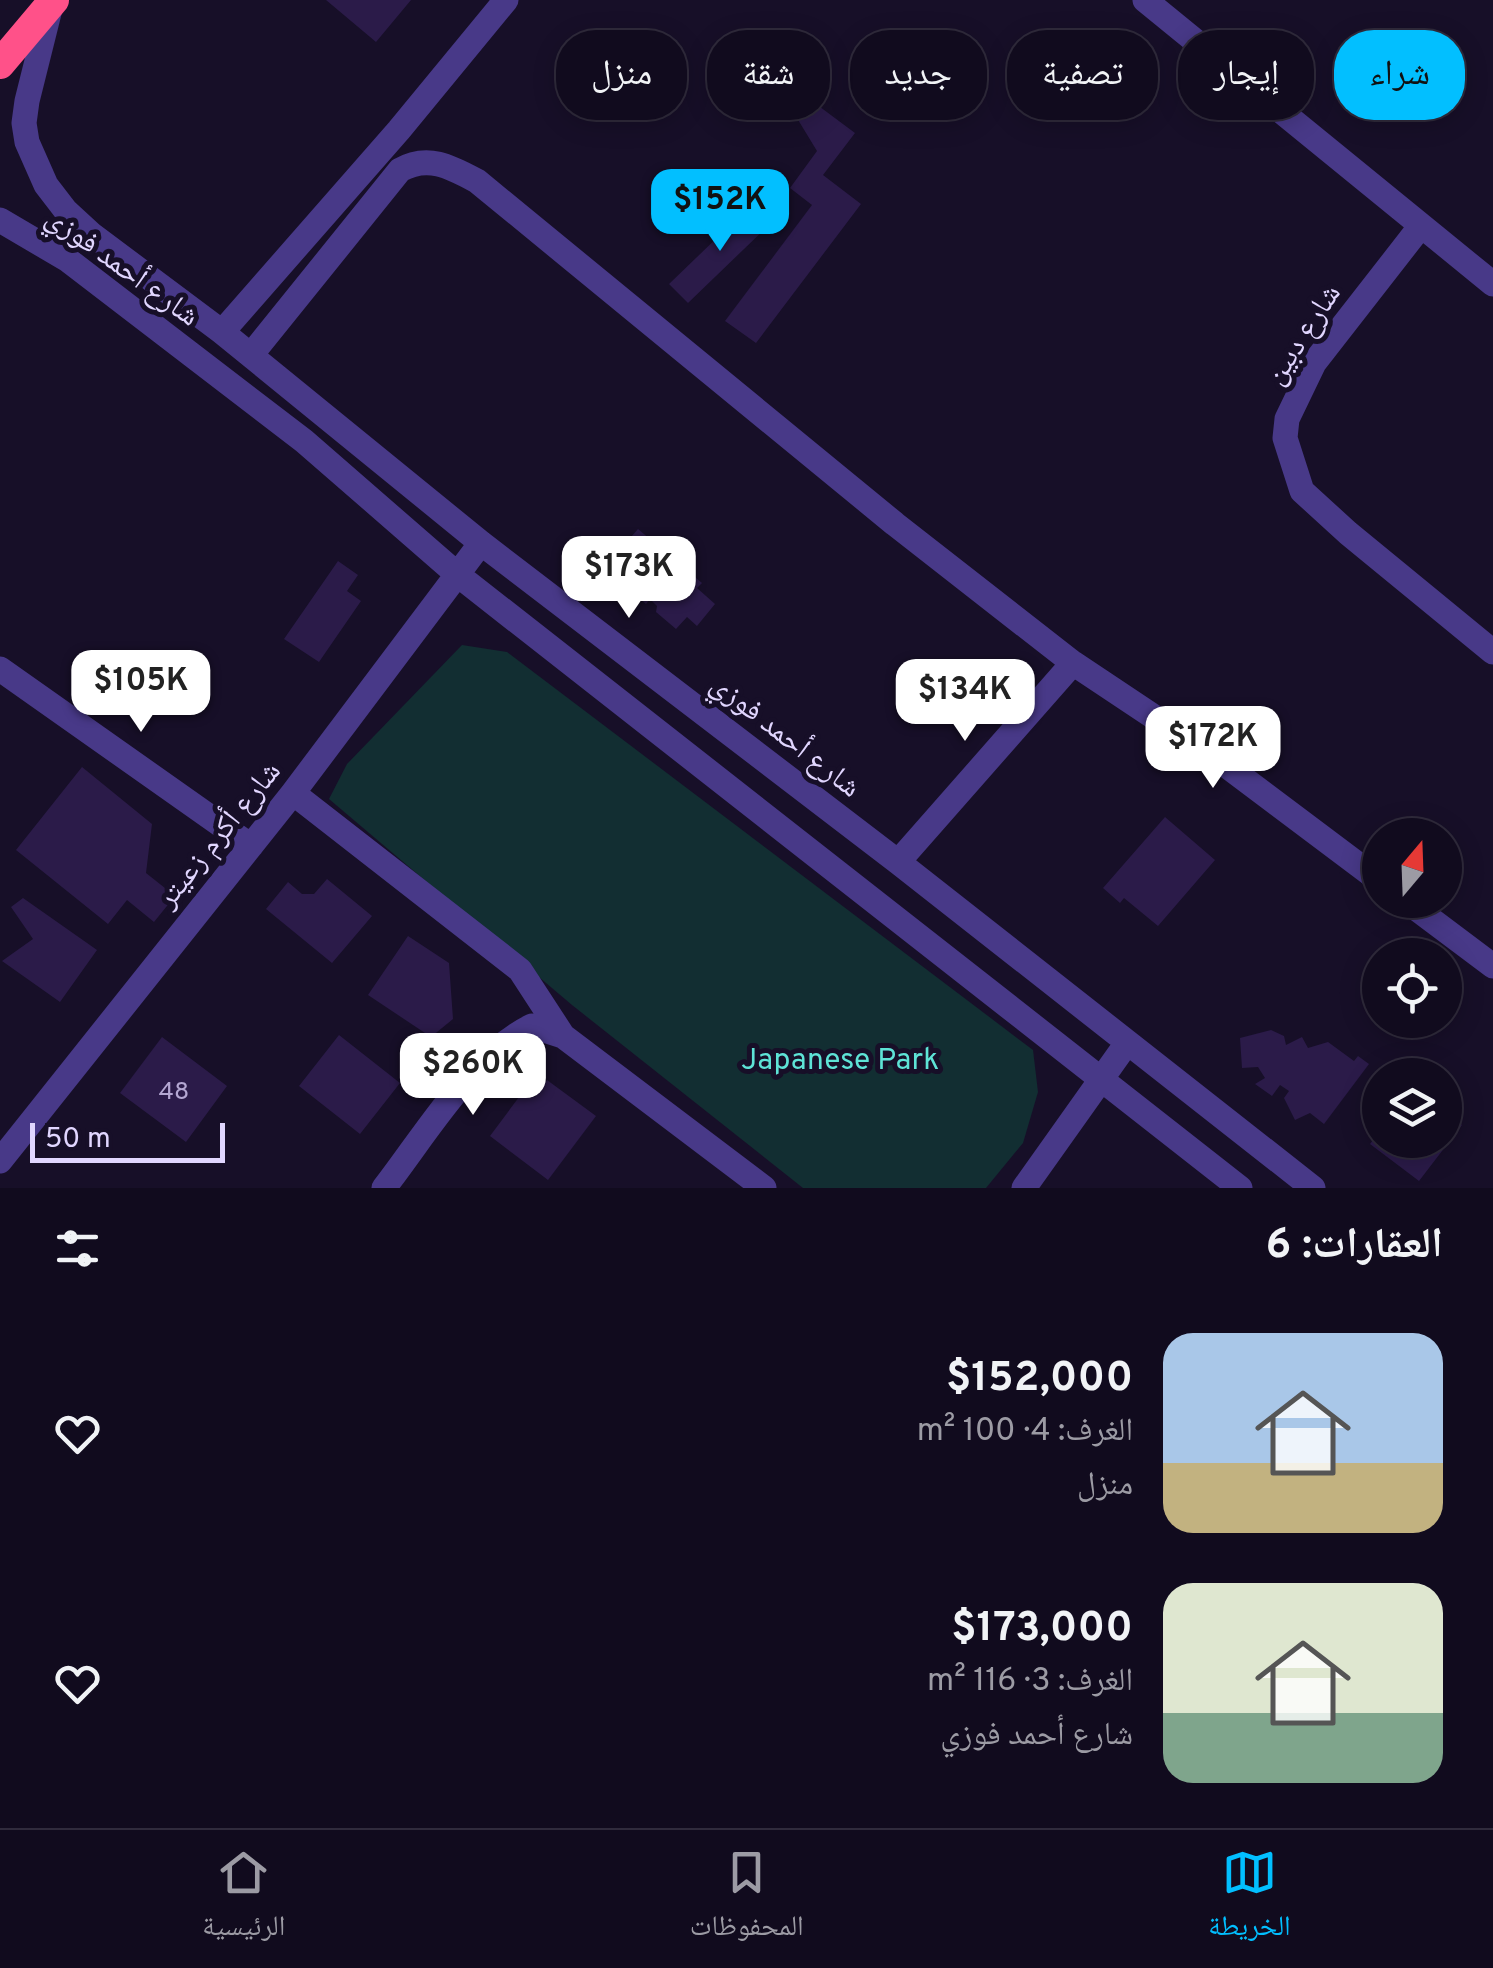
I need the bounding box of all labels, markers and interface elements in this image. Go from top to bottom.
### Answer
chip: منزل [556,30,687,120]
chip: شقة [707,30,830,120]
chip: جديد [850,30,987,120]
chip: تصفية [1007,30,1158,120]
chip: إيجار [1178,30,1314,120]
chip: شراء [1334,30,1465,120]
pin: $152K [650,169,790,254]
text: $152K [673,181,767,221]
street label: شارع أحمد فوزي [36,198,207,338]
street label: شارع دبين [1258,278,1350,393]
pin: $173K [559,536,699,621]
text: $173K [584,548,674,588]
pin: $105K [71,650,211,735]
pin: $134K [895,659,1035,744]
text: $105K [93,662,189,702]
street label: شارع أحمد فوزي [700,665,869,809]
text: $134K [918,671,1012,711]
pin: $172K [1143,706,1283,791]
text: $172K [1168,718,1258,758]
street label: شارع أكرم زعيتر [147,753,290,917]
north arrow [1362,818,1462,918]
map controls [1362,818,1462,1158]
button: locate [1362,938,1462,1038]
pin: $260K [403,1033,543,1118]
park label: Japanese Park [741,1043,939,1080]
text: $260K [422,1045,524,1085]
button: layers [1362,1058,1462,1158]
house number: 48 [159,1077,189,1109]
scale bar [30,1118,225,1162]
text: 50 m [45,1122,111,1158]
text: العقارات: 6 [1266,1220,1443,1273]
icon: filters [50,1221,105,1276]
text: $152,000 [946,1353,1133,1406]
icon: home [1243,1373,1363,1493]
icon: heart [50,1406,105,1461]
text: الغرف: 4 · 100 m² [917,1412,1133,1452]
text: منزل [1077,1466,1133,1506]
text: $173,000 [951,1603,1133,1656]
icon: home [1243,1623,1363,1743]
icon: heart [50,1656,105,1711]
text: الغرف: 3 · 116 m² [927,1662,1133,1702]
text: شارع أحمد فوزي [940,1716,1133,1756]
tab: الرئيسية [202,1845,285,1953]
tab: المحفوظات [690,1845,804,1953]
tab: الخريطة [1208,1845,1291,1953]

